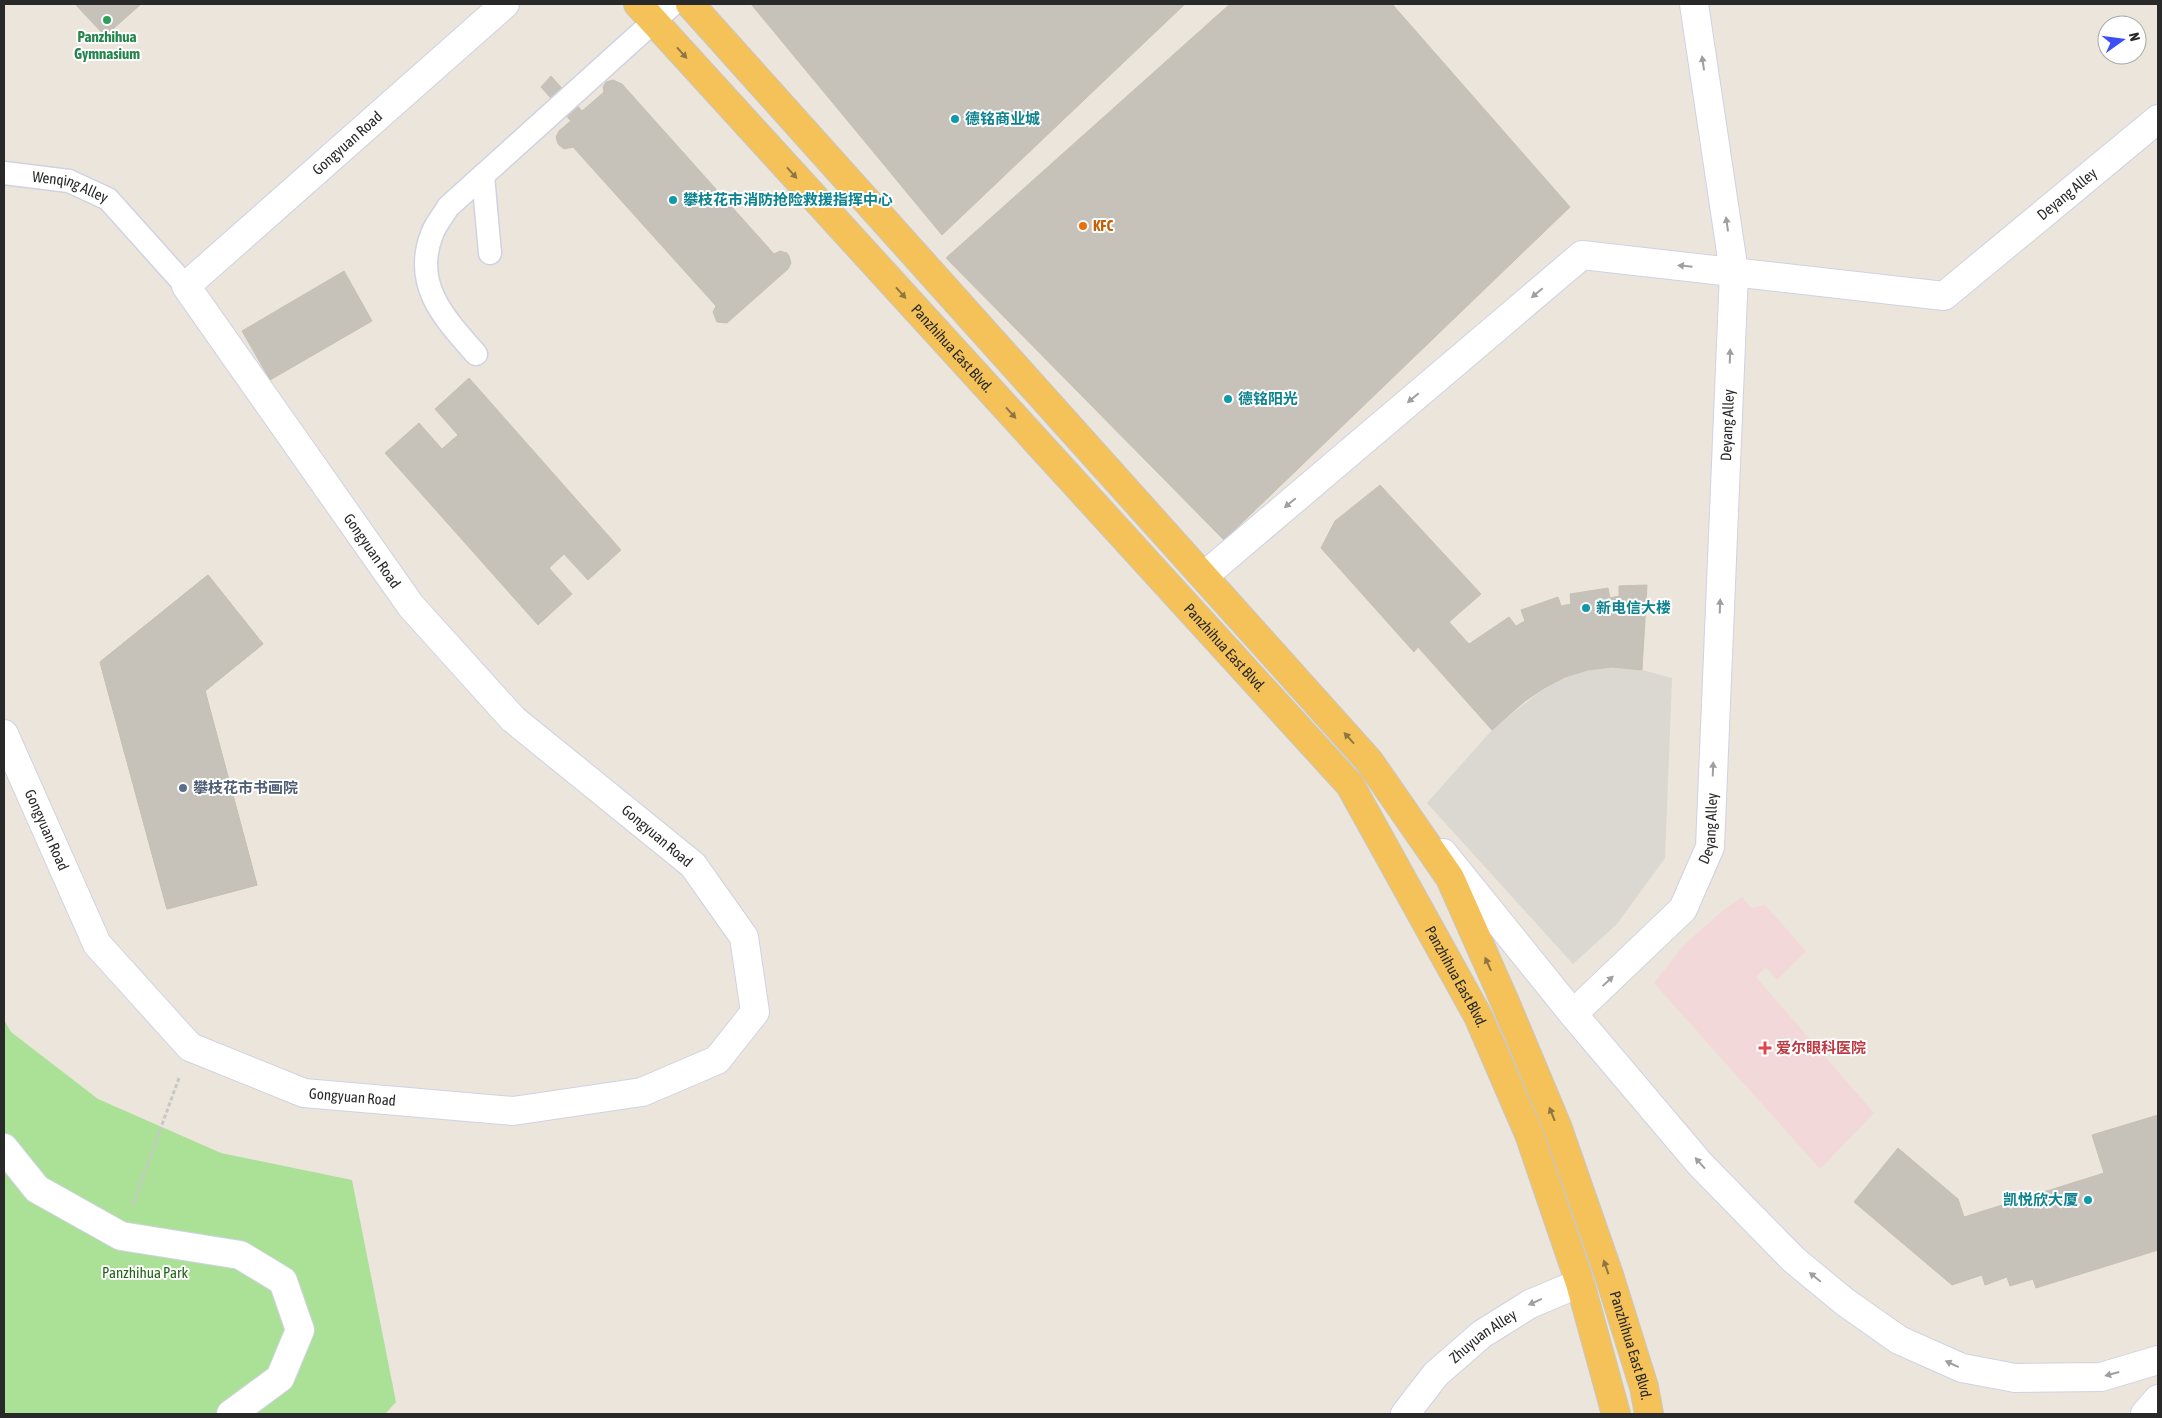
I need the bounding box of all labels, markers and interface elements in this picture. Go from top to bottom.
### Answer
marker: Panzhihua Gymnasium [101,14,113,26]
north arrow [2097,15,2147,65]
place label: Panzhihua Gymnasium [74,28,140,62]
text: N [2126,31,2143,43]
one-way arrow [676,46,688,58]
one-way arrow [1699,54,1707,70]
street label: Gongyuan Road [309,108,385,178]
place label: 德铭商业城 [965,110,1040,127]
marker: 德铭商业城 [949,113,961,125]
street label: Deyang Alley [2034,164,2100,223]
one-way arrow [786,166,797,179]
street label: Wenqing Alley [31,168,111,206]
place label: 攀枝花市消防抢险救援指挥中心 [683,191,893,208]
marker: 攀枝花市消防抢险救援指挥中心 [667,194,679,206]
one-way arrow [1722,215,1730,231]
place label: KFC [1093,217,1113,234]
marker: KFC [1077,220,1089,232]
one-way arrow [1677,262,1693,270]
one-way arrow [895,286,907,298]
one-way arrow [1531,287,1544,298]
street label: Panzhihua East Blvd. [908,301,997,396]
one-way arrow [1726,348,1734,364]
street label: Deyang Alley [1717,389,1737,461]
place label: 德铭阳光 [1238,390,1298,407]
one-way arrow [1408,392,1420,404]
marker: 德铭阳光 [1222,393,1234,405]
one-way arrow [1005,406,1017,418]
one-way arrow [1283,498,1296,509]
street label: Gongyuan Road [340,510,404,591]
one-way arrow [1716,598,1724,614]
place label: 新电信大楼 [1596,599,1671,616]
street label: Panzhihua East Blvd. [1181,600,1270,695]
marker: 新电信大楼 [1580,602,1592,614]
one-way arrow [1343,731,1354,744]
one-way arrow [1710,760,1718,776]
place label: 攀枝花市书画院 [193,779,298,796]
marker: 攀枝花市书画院 [177,782,189,794]
street label: Gongyuan Road [22,786,72,873]
street label: Deyang Alley [1695,792,1720,866]
street label: Gongyuan Road [618,801,696,870]
street label: Panzhihua East Blvd. [1422,923,1491,1030]
one-way arrow [1484,957,1492,971]
one-way arrow [1602,975,1614,987]
place label: 爱尔眼科医院 [1776,1039,1866,1056]
marker: 爱尔眼科医院 [1758,1041,1772,1055]
street label: Gongyuan Road [308,1084,397,1109]
one-way arrow [1547,1106,1555,1121]
one-way arrow [1694,1157,1706,1169]
place label: 凯悦欣大厦 [2003,1191,2078,1208]
marker: 凯悦欣大厦 [2082,1194,2094,1206]
one-way arrow [1602,1259,1609,1274]
park label: Panzhihua Park [102,1264,188,1281]
one-way arrow [1809,1272,1822,1283]
street label: Panzhihua East Blvd. [1607,1289,1655,1402]
one-way arrow [1528,1298,1542,1306]
street label: Zhuyuan Alley [1446,1306,1519,1366]
one-way arrow [1945,1359,1959,1367]
one-way arrow [2104,1370,2119,1378]

